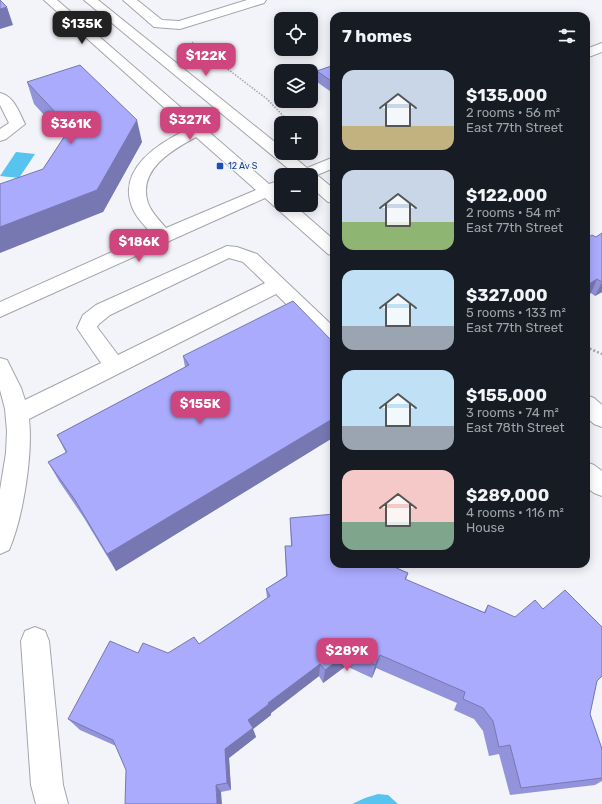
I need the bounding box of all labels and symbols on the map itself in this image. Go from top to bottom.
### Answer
pin: $135K [54,11,110,45]
pin: $122K [178,43,234,77]
pin: $327K [162,107,218,141]
pin: $361K [43,111,99,145]
marker: 12 Av S [215,161,225,171]
place label: 12 Av S [228,161,258,171]
pin: $186K [111,229,167,263]
pin: $155K [172,391,228,425]
pin: $289K [319,638,375,672]

